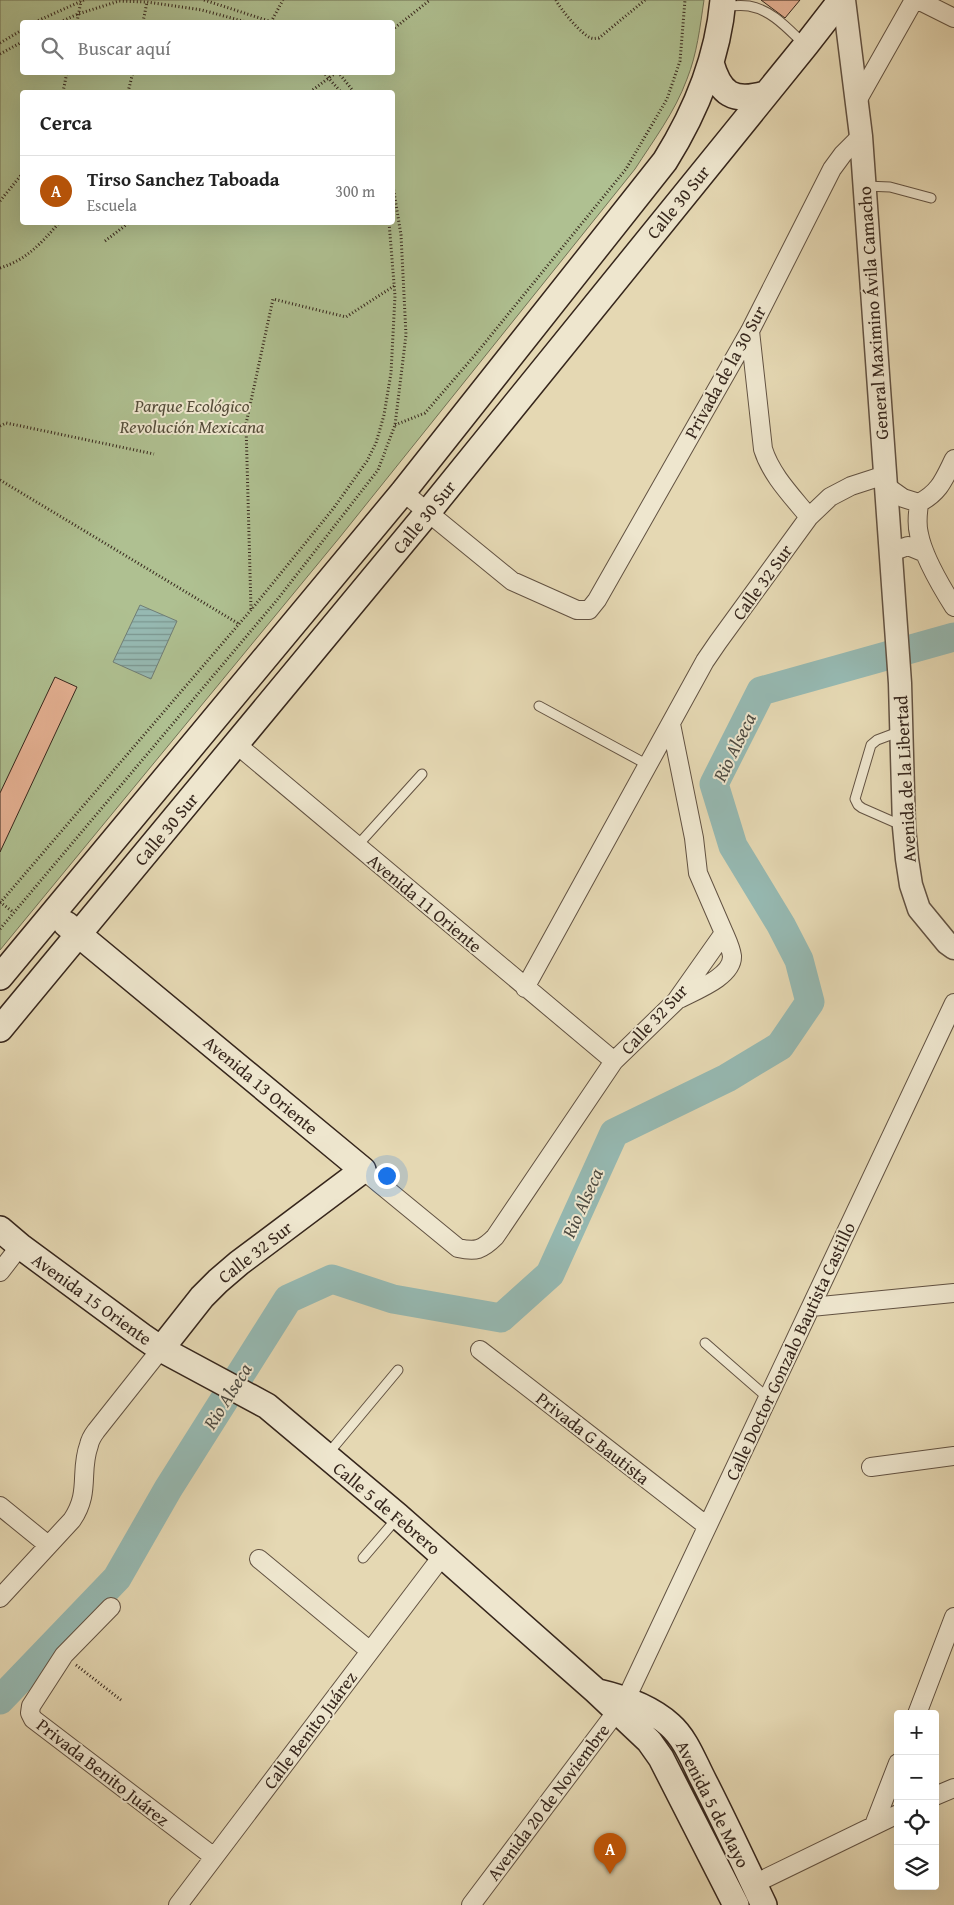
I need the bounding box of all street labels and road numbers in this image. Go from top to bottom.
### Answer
street label: Calle 30 Sur [640,159,717,245]
street label: General Maximino Ávila Camacho [851,185,895,441]
street label: Privada de la 30 Sur [677,300,773,443]
street label: Calle 30 Sur [386,474,463,560]
street label: Calle 32 Sur [725,538,799,626]
street label: Avenida de la Libertad [887,694,923,863]
street label: Calle 30 Sur [127,786,205,871]
street label: Avenida 11 Oriente [362,847,488,959]
street label: Calle 32 Sur [614,977,694,1060]
street label: Avenida 13 Oriente [198,1029,324,1141]
street label: Calle 32 Sur [212,1214,298,1290]
street label: Calle Doctor Gonzalo Bautista Castillo [718,1217,862,1485]
street label: Avenida 15 Oriente [26,1246,158,1352]
street label: Privada G Bautista [530,1385,656,1491]
street label: Calle 5 de Febrero [327,1455,447,1561]
street label: Calle Benito Juárez [257,1665,363,1795]
street label: Privada Benito Juárez [31,1711,175,1833]
street label: Avenida 20 de Noviembre [482,1720,614,1884]
street label: Avenida 5 de Mayo [669,1736,757,1872]

